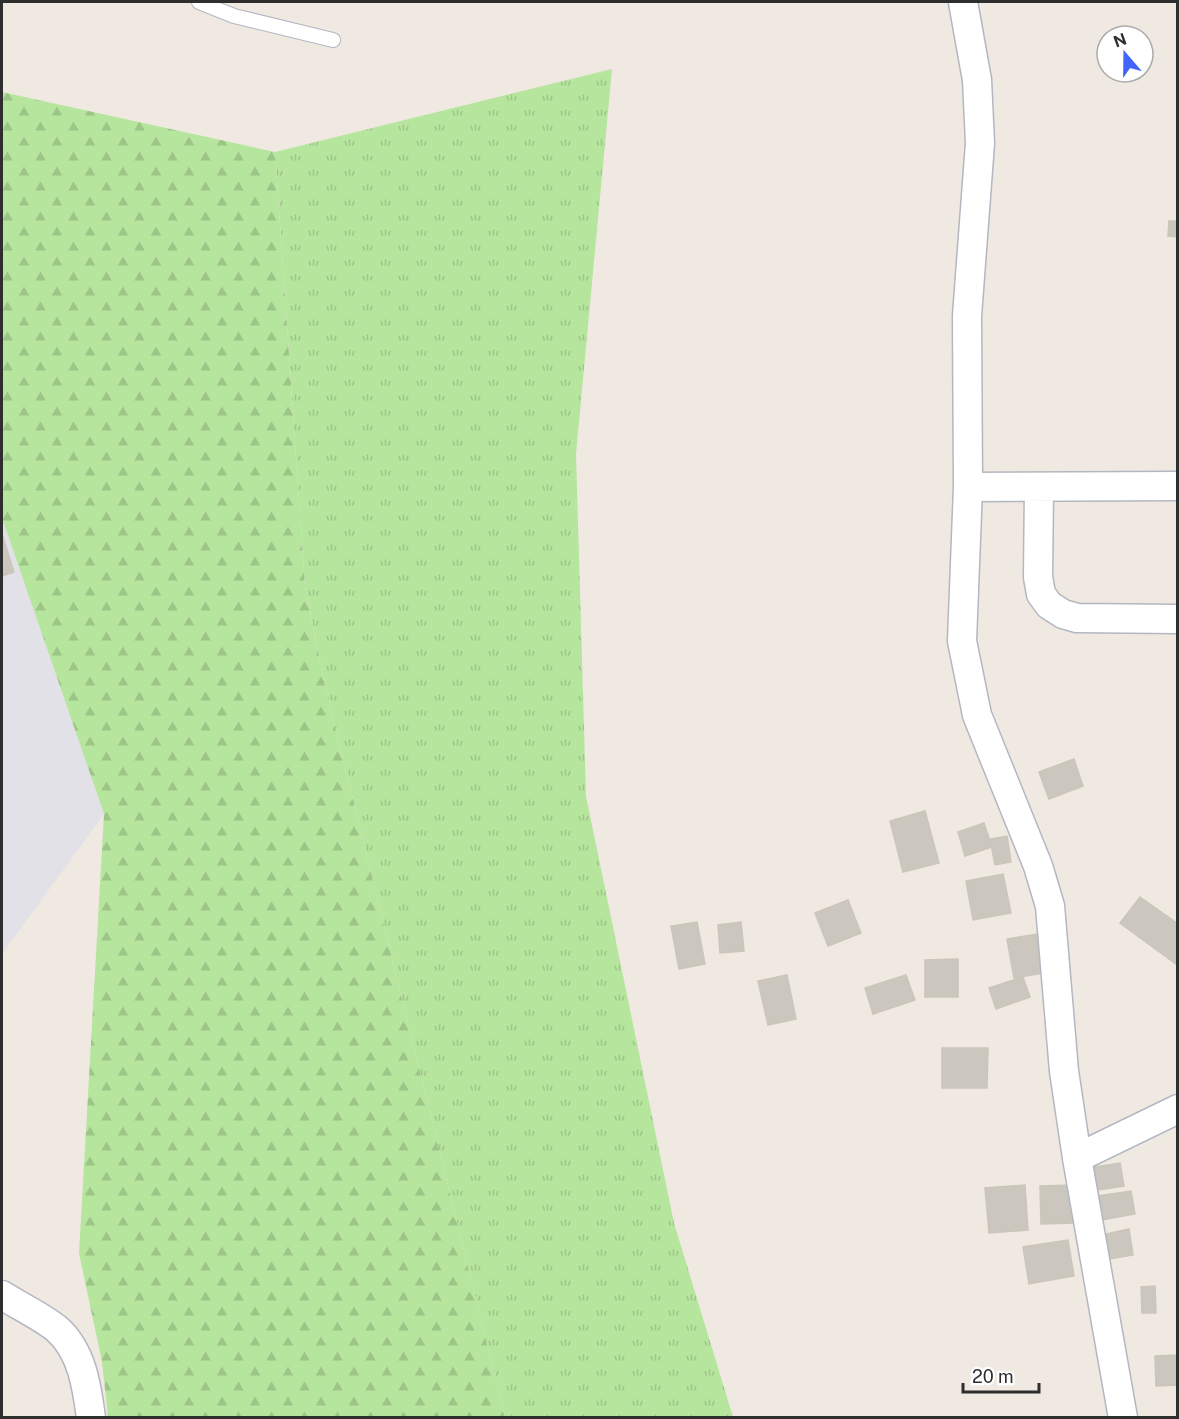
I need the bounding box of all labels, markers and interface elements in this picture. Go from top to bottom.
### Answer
north arrow [1095,24,1155,84]
text: N [1111,29,1129,51]
scale bar [963,1356,1040,1394]
text: 20 m [972,1366,1014,1387]

